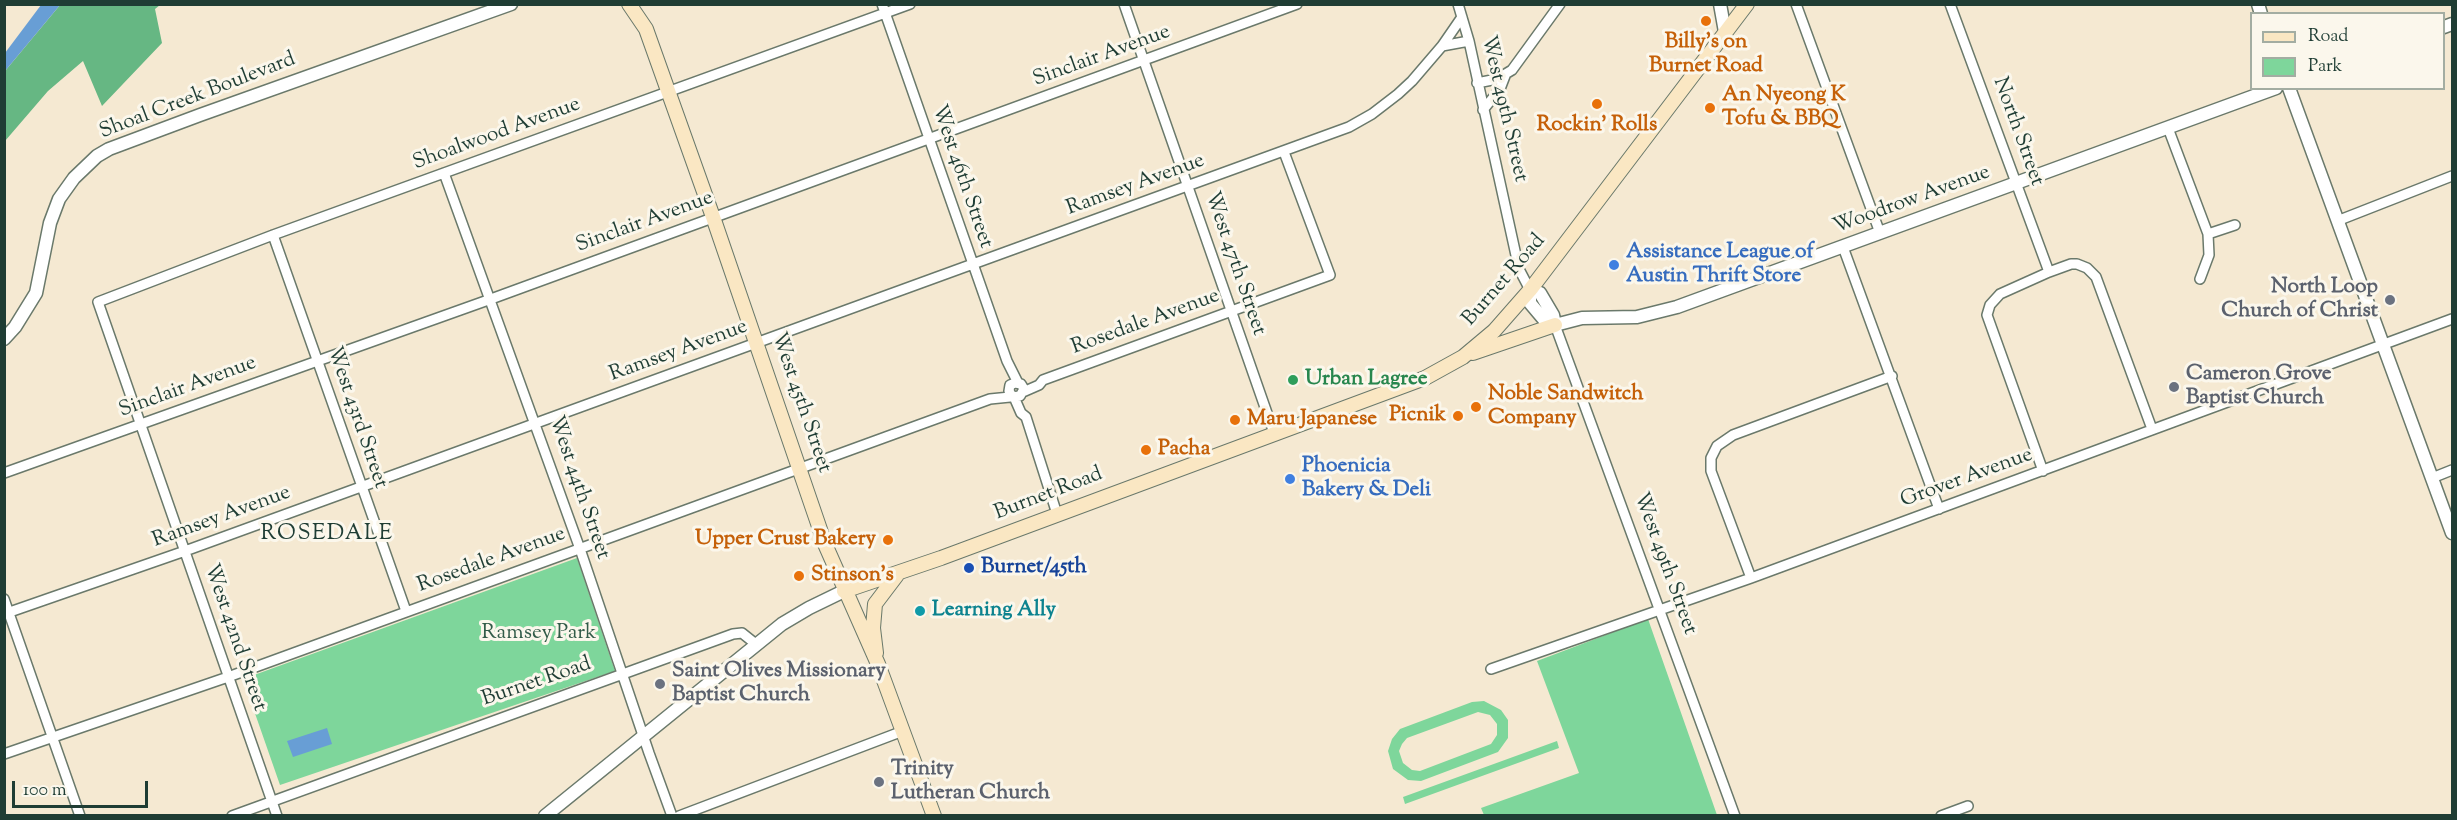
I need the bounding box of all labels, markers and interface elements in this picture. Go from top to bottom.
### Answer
legend [2250,12,2445,90]
marker: Billy's on Burnet Road [1699,14,1713,28]
street label: Sinclair Avenue [1030,21,1174,93]
text: Road [2308,24,2348,50]
place label: Billy's on Burnet Road [1649,30,1763,80]
street label: West 49th Street [1474,33,1532,185]
street label: Shoal Creek Boulevard [96,48,300,146]
text: Park [2308,54,2342,80]
street label: North Street [1986,74,2048,190]
place label: An Nyeong K Tofu & BBQ [1722,83,1846,133]
street label: Shoalwood Avenue [410,93,584,177]
marker: Rockin' Rolls [1590,97,1604,111]
marker: An Nyeong K Tofu & BBQ [1703,101,1717,115]
street label: West 46th Street [925,102,997,252]
place label: Rockin' Rolls [1537,113,1657,139]
street label: Ramsey Avenue [1064,149,1208,223]
street label: Woodrow Avenue [1830,161,1994,241]
street label: Sinclair Avenue [573,187,717,259]
street label: West 47th Street [1198,189,1270,339]
street label: Burnet Road [1458,230,1552,332]
place label: Assistance League of Austin Thrift Store [1626,240,1814,290]
marker: Assistance League of Austin Thrift Store [1607,258,1621,272]
place label: North Loop Church of Christ [2221,275,2378,325]
street label: Rosedale Avenue [1069,285,1223,361]
marker: North Loop Church of Christ [2383,293,2397,307]
street label: Ramsey Avenue [607,315,751,389]
street label: West 45th Street [764,329,836,477]
street label: West 43rd Street [320,344,392,492]
street label: Sinclair Avenue [116,352,260,424]
place label: Cameron Grove Baptist Church [2186,362,2332,412]
place label: Urban Lagree [1305,367,1428,393]
marker: Urban Lagree [1286,373,1300,387]
marker: Cameron Grove Baptist Church [2167,380,2181,394]
place label: Noble Sandwitch Company [1488,382,1644,432]
marker: Noble Sandwitch Company [1469,400,1483,414]
place label: Picnik [1389,403,1446,429]
place label: Maru Japanese [1247,407,1377,433]
marker: Picnik [1451,409,1465,423]
street label: West 44th Street [542,413,614,563]
marker: Maru Japanese [1228,413,1242,427]
place label: Pacha [1158,437,1210,463]
marker: Pacha [1139,443,1153,457]
street label: Grover Avenue [1898,443,2036,515]
place label: Phoenicia Bakery & Deli [1302,454,1431,504]
street label: Burnet Road [991,463,1107,527]
marker: Phoenicia Bakery & Deli [1283,472,1297,486]
street label: Ramsey Avenue [150,481,294,555]
street label: West 49th Street [1627,489,1701,639]
district label: ROSEDALE [260,522,394,548]
street label: Rosedale Avenue [415,523,569,599]
place label: Upper Crust Bakery [695,527,876,553]
marker: Upper Crust Bakery [881,533,895,547]
place label: Burnet/45th [981,555,1087,581]
street label: West 42nd Street [197,561,271,715]
marker: Burnet/45th [962,561,976,575]
place label: Stinson's [811,563,894,589]
marker: Stinson's [792,569,806,583]
place label: Learning Ally [932,598,1056,624]
marker: Learning Ally [913,604,927,618]
park label: Ramsey Park [482,621,596,647]
street label: Burnet Road [479,653,595,713]
place label: Saint Olives Missionary Baptist Church [672,659,886,709]
marker: Saint Olives Missionary Baptist Church [653,677,667,691]
place label: Trinity Lutheran Church [891,757,1050,807]
scale bar [15,769,152,807]
marker: Trinity Lutheran Church [872,775,886,789]
text: 100 m [23,778,67,804]

